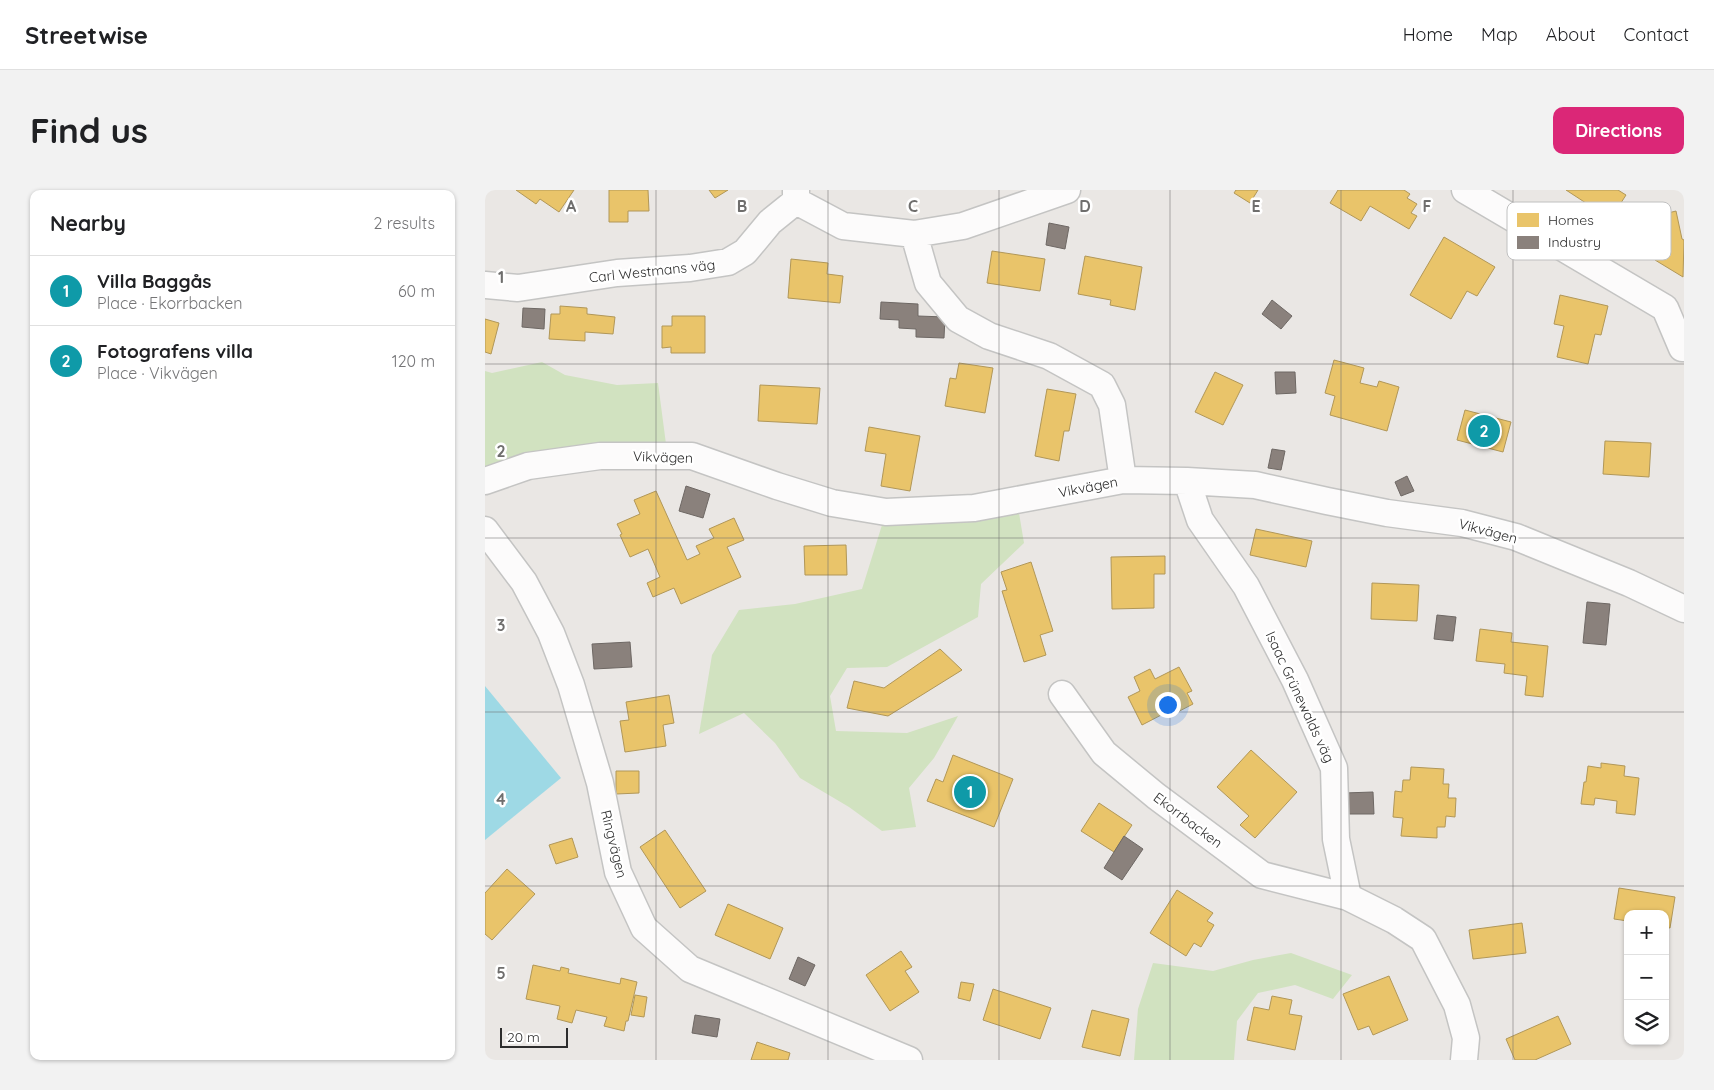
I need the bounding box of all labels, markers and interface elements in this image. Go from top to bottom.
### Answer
text: Streetwise [25,20,148,50]
text: Home [1403,23,1453,46]
text: Map [1481,23,1518,46]
text: About [1546,23,1596,46]
text: Contact [1624,23,1689,46]
button: Directions [1553,107,1684,154]
text: Find us [30,108,148,152]
text: A [566,196,577,216]
text: B [737,196,747,216]
text: C [908,196,918,216]
text: D [1079,196,1091,216]
text: E [1251,196,1261,216]
text: F [1423,196,1432,216]
legend [1507,202,1671,260]
text: Nearby [50,210,126,236]
text: Homes [1548,211,1594,229]
text: 2 results [373,213,435,233]
text: Industry [1548,233,1601,251]
street label: Carl Westmans väg [588,255,716,287]
text: 1 [498,267,504,287]
text: Villa Baggås [97,269,212,293]
text: 1 [63,281,69,301]
text: 60 m [398,281,435,301]
text: Place · Ekorrbacken [97,293,243,313]
text: Fotografens villa [97,339,253,363]
text: 2 [61,351,71,371]
text: 120 m [392,351,435,371]
text: Place · Vikvägen [97,363,218,383]
pin: 2 [1468,412,1500,450]
text: 2 [496,441,506,461]
street label: Vikvägen [633,447,693,467]
street label: Vikvägen [1057,472,1119,502]
street label: Vikvägen [1457,515,1519,547]
text: 3 [497,615,505,635]
street label: Isaac Grünewalds väg [1262,628,1338,766]
your location [1155,692,1181,718]
pin: 1 [954,773,986,811]
street label: Ekorrbacken [1150,788,1226,852]
text: 4 [496,789,506,809]
street label: Ringvägen [597,808,631,880]
map controls [1624,910,1669,1045]
button: + [1624,910,1669,955]
button: − [1624,955,1669,1000]
text: 5 [496,963,506,983]
button: layers [1624,1000,1669,1045]
scale bar [500,1025,567,1048]
text: 20 m [507,1028,540,1046]

